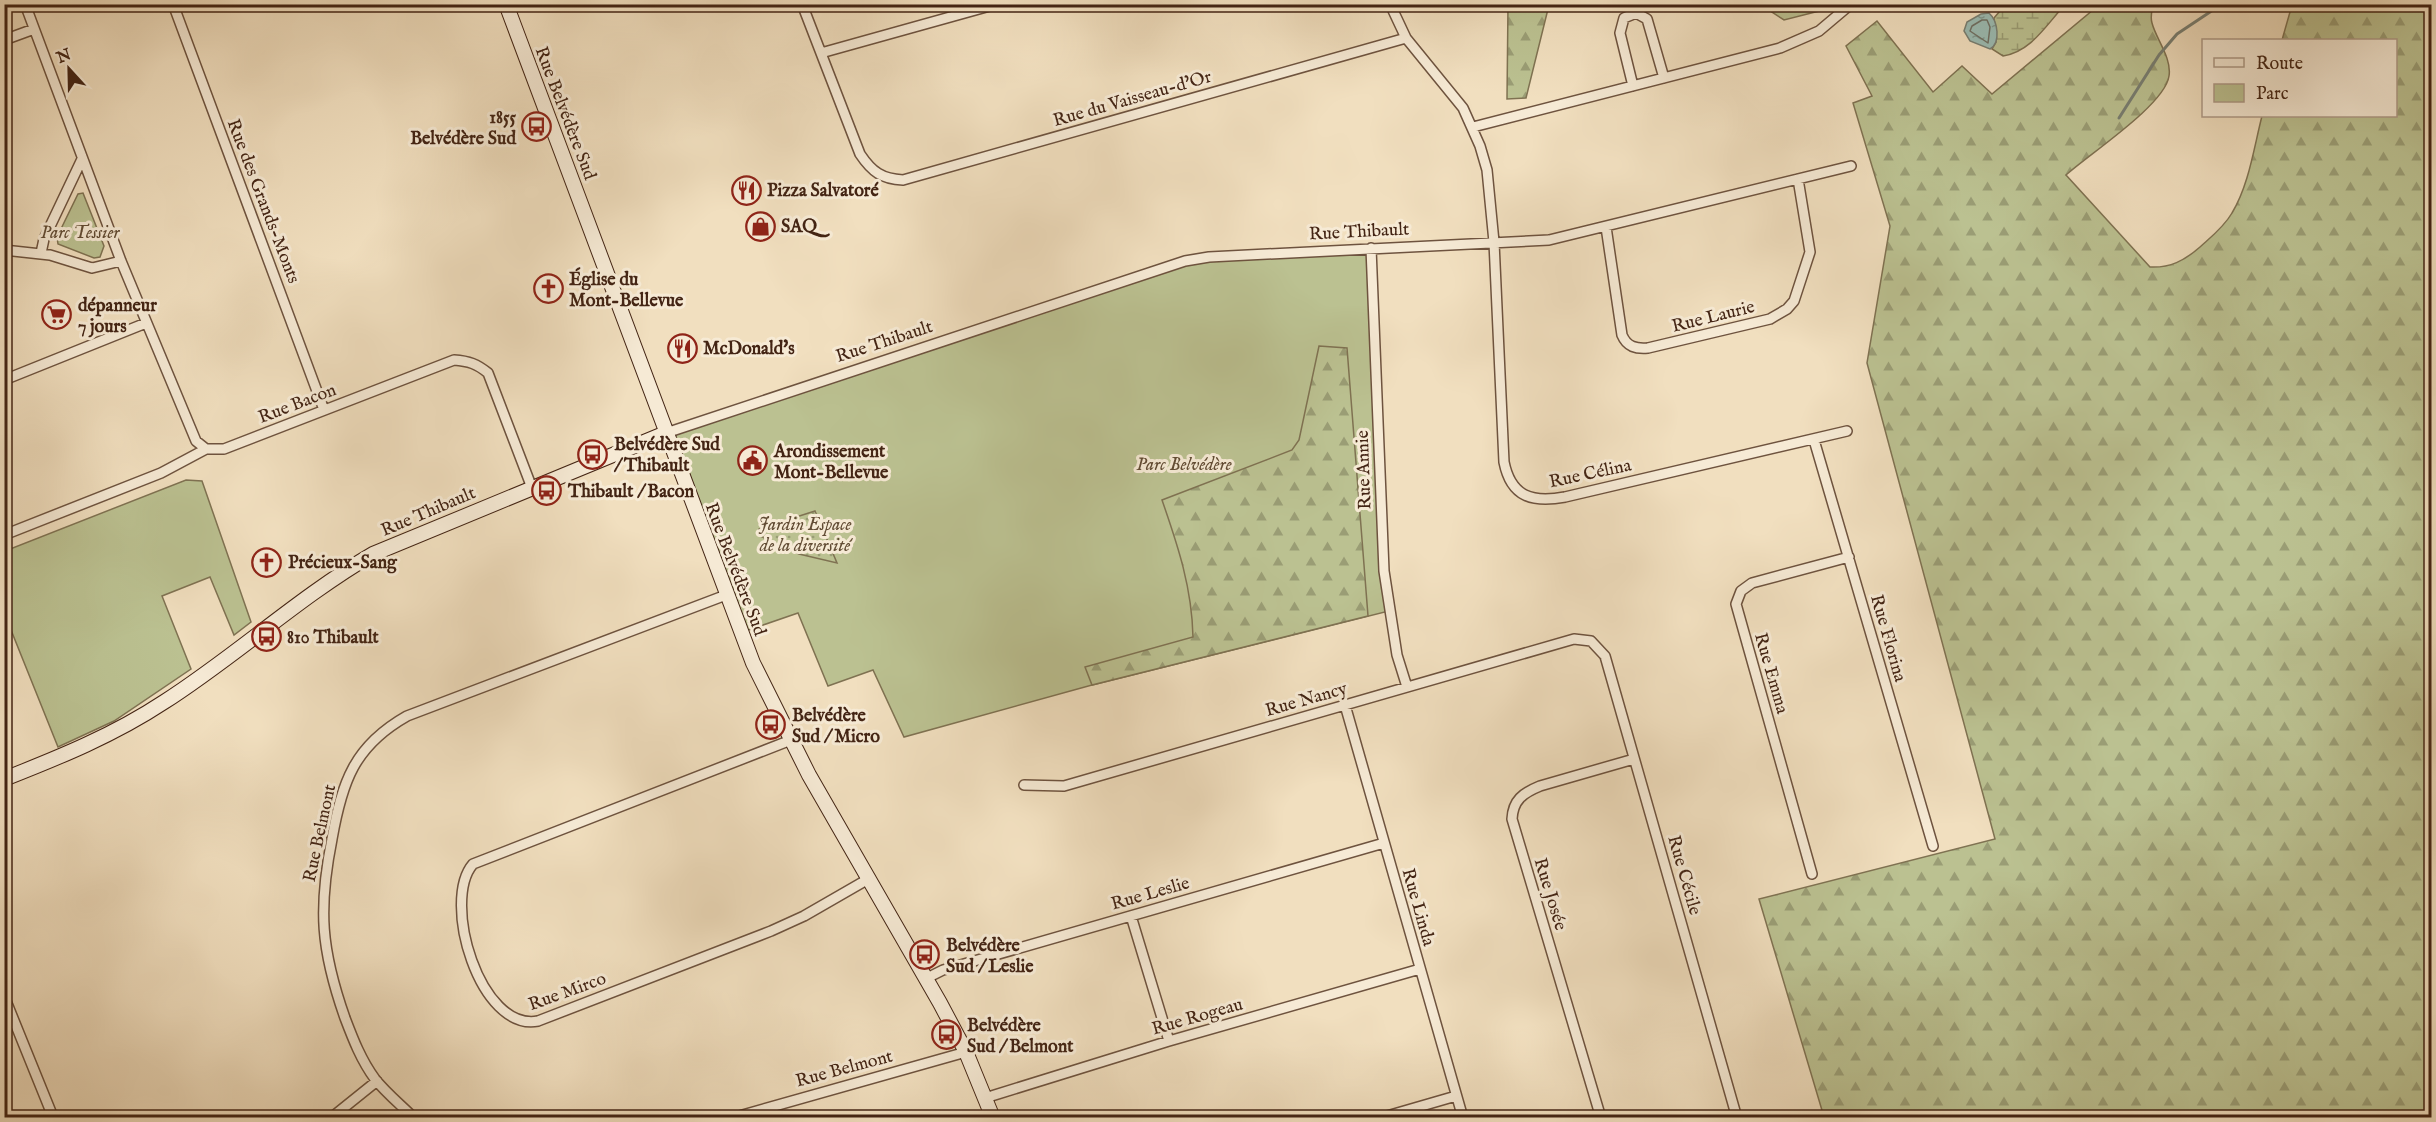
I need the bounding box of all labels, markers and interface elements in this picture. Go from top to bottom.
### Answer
north arrow [39,39,99,99]
legend [2202,39,2397,117]
street label: Rue Belvédère Sud [529,44,601,184]
text: N [53,45,74,69]
text: Route [2256,53,2303,76]
street label: Rue du Vaisseau-d'Or [1051,66,1215,133]
text: Parc [2256,83,2289,106]
place label: 1855 Belvédère Sud [410,107,516,151]
bus stop icon: 1855 Belvédère Sud [521,111,553,143]
street label: Rue des Grands-Monts [221,116,305,287]
restaurant icon: Pizza Salvatoré [730,174,762,206]
place label: Pizza Salvatoré [767,180,879,203]
shop icon: SAQ [744,210,776,242]
place label: SAQ [781,216,830,239]
street label: Rue Thibault [1308,218,1410,247]
park label: Parc Tessier [41,222,120,245]
place label: Église du Mont-Bellevue [569,267,684,313]
church icon: Église du Mont-Bellevue [532,273,564,305]
place label: dépanneur 7 jours [78,295,157,339]
street label: Rue Laurie [1670,296,1757,339]
supermarket icon: dépanneur 7 jours [41,299,73,331]
street label: Rue Thibault [833,316,936,369]
restaurant icon: McDonald's [666,332,698,364]
place label: McDonald's [703,338,795,361]
street label: Rue Bacon [255,379,340,430]
street label: Rue Annie [1352,430,1377,510]
place label: Belvédère Sud / Thibault [613,434,720,478]
bus stop icon: Belvédère Sud / Thibault [577,438,609,470]
place label: Arondissement Mont-Bellevue [773,441,889,485]
public building icon: Arondissement Mont-Bellevue [737,445,769,477]
park label: Parc Belvédère [1136,454,1232,477]
street label: Rue Célina [1547,455,1634,494]
bus stop icon: Thibault / Bacon [531,475,563,507]
place label: Thibault / Bacon [567,481,694,504]
street label: Rue Thibault [378,482,479,543]
street label: Rue Belvédère Sud [699,500,771,640]
park label: Jardin Espace de la diversité [758,514,853,558]
church icon: Précieux-Sang [251,546,283,578]
place label: Précieux-Sang [288,552,398,575]
street label: Rue Florina [1864,592,1911,685]
bus stop icon: 810 Thibault [250,621,282,653]
place label: 810 Thibault [287,627,380,650]
street label: Rue Emma [1748,630,1793,717]
street label: Rue Nancy [1263,678,1350,723]
place label: Belvédère Sud / Micro [792,705,880,749]
bus stop icon: Belvédère Sud / Micro [755,709,787,741]
street label: Rue Belmont [299,782,342,884]
street label: Rue Cécile [1661,833,1706,918]
street label: Rue Josée [1528,855,1571,933]
street label: Rue Linda [1396,866,1440,949]
street label: Rue Leslie [1109,872,1192,917]
place label: Belvédère Sud / Leslie [946,935,1034,979]
bus stop icon: Belvédère Sud / Leslie [909,939,941,971]
street label: Rue Mirco [526,968,610,1017]
street label: Rue Rogeau [1149,993,1246,1041]
place label: Belvédère Sud / Belmont [967,1015,1074,1059]
bus stop icon: Belvédère Sud / Belmont [930,1019,962,1051]
street label: Rue Belmont [793,1045,895,1093]

